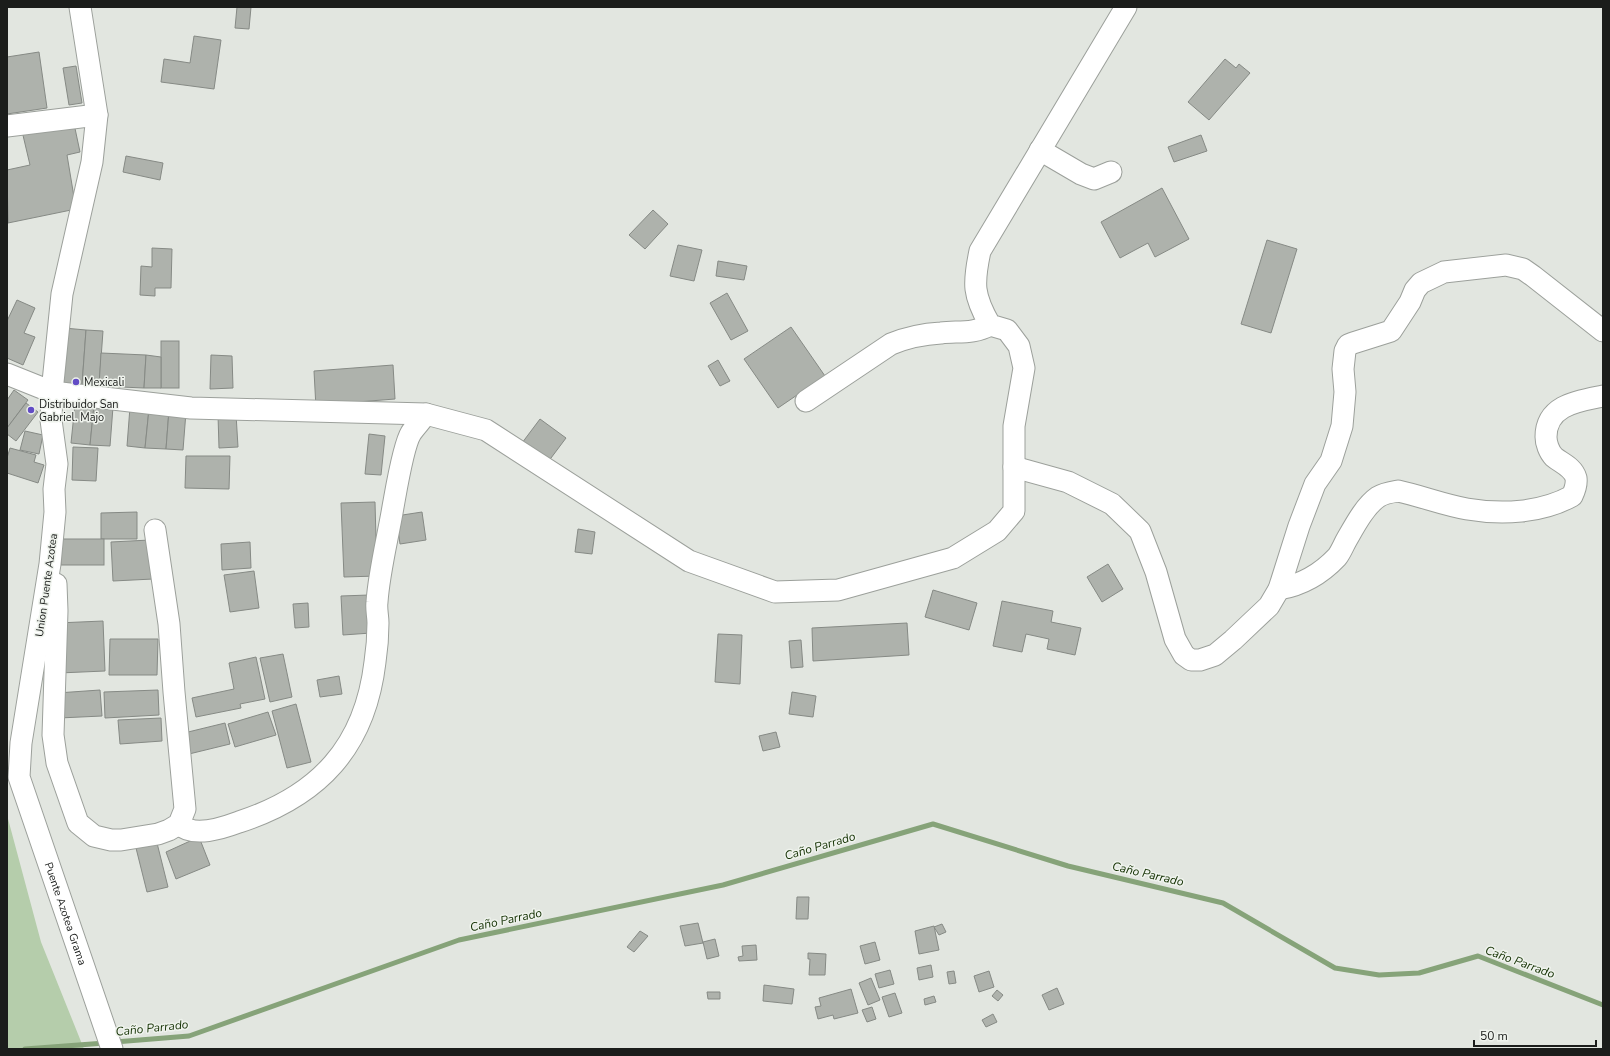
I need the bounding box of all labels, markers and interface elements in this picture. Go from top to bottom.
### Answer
place label: Mexicali [84,375,124,390]
marker: Mexicali [71,377,81,387]
place label: Distribuidor San Gabriel. Majo [39,397,119,425]
marker: Distribuidor San Gabriel. Majo [26,405,36,415]
street label: Union Puente Azotea [32,532,61,638]
water label: Caño Parrado [783,828,858,864]
water label: Caño Parrado [1111,858,1186,890]
street label: Puente Azotea Grama [41,860,90,967]
water label: Caño Parrado [469,905,544,935]
water label: Caño Parrado [1483,942,1557,982]
water label: Caño Parrado [115,1016,189,1040]
scale bar [1474,1022,1596,1048]
text: 50 m [1480,1028,1508,1044]

